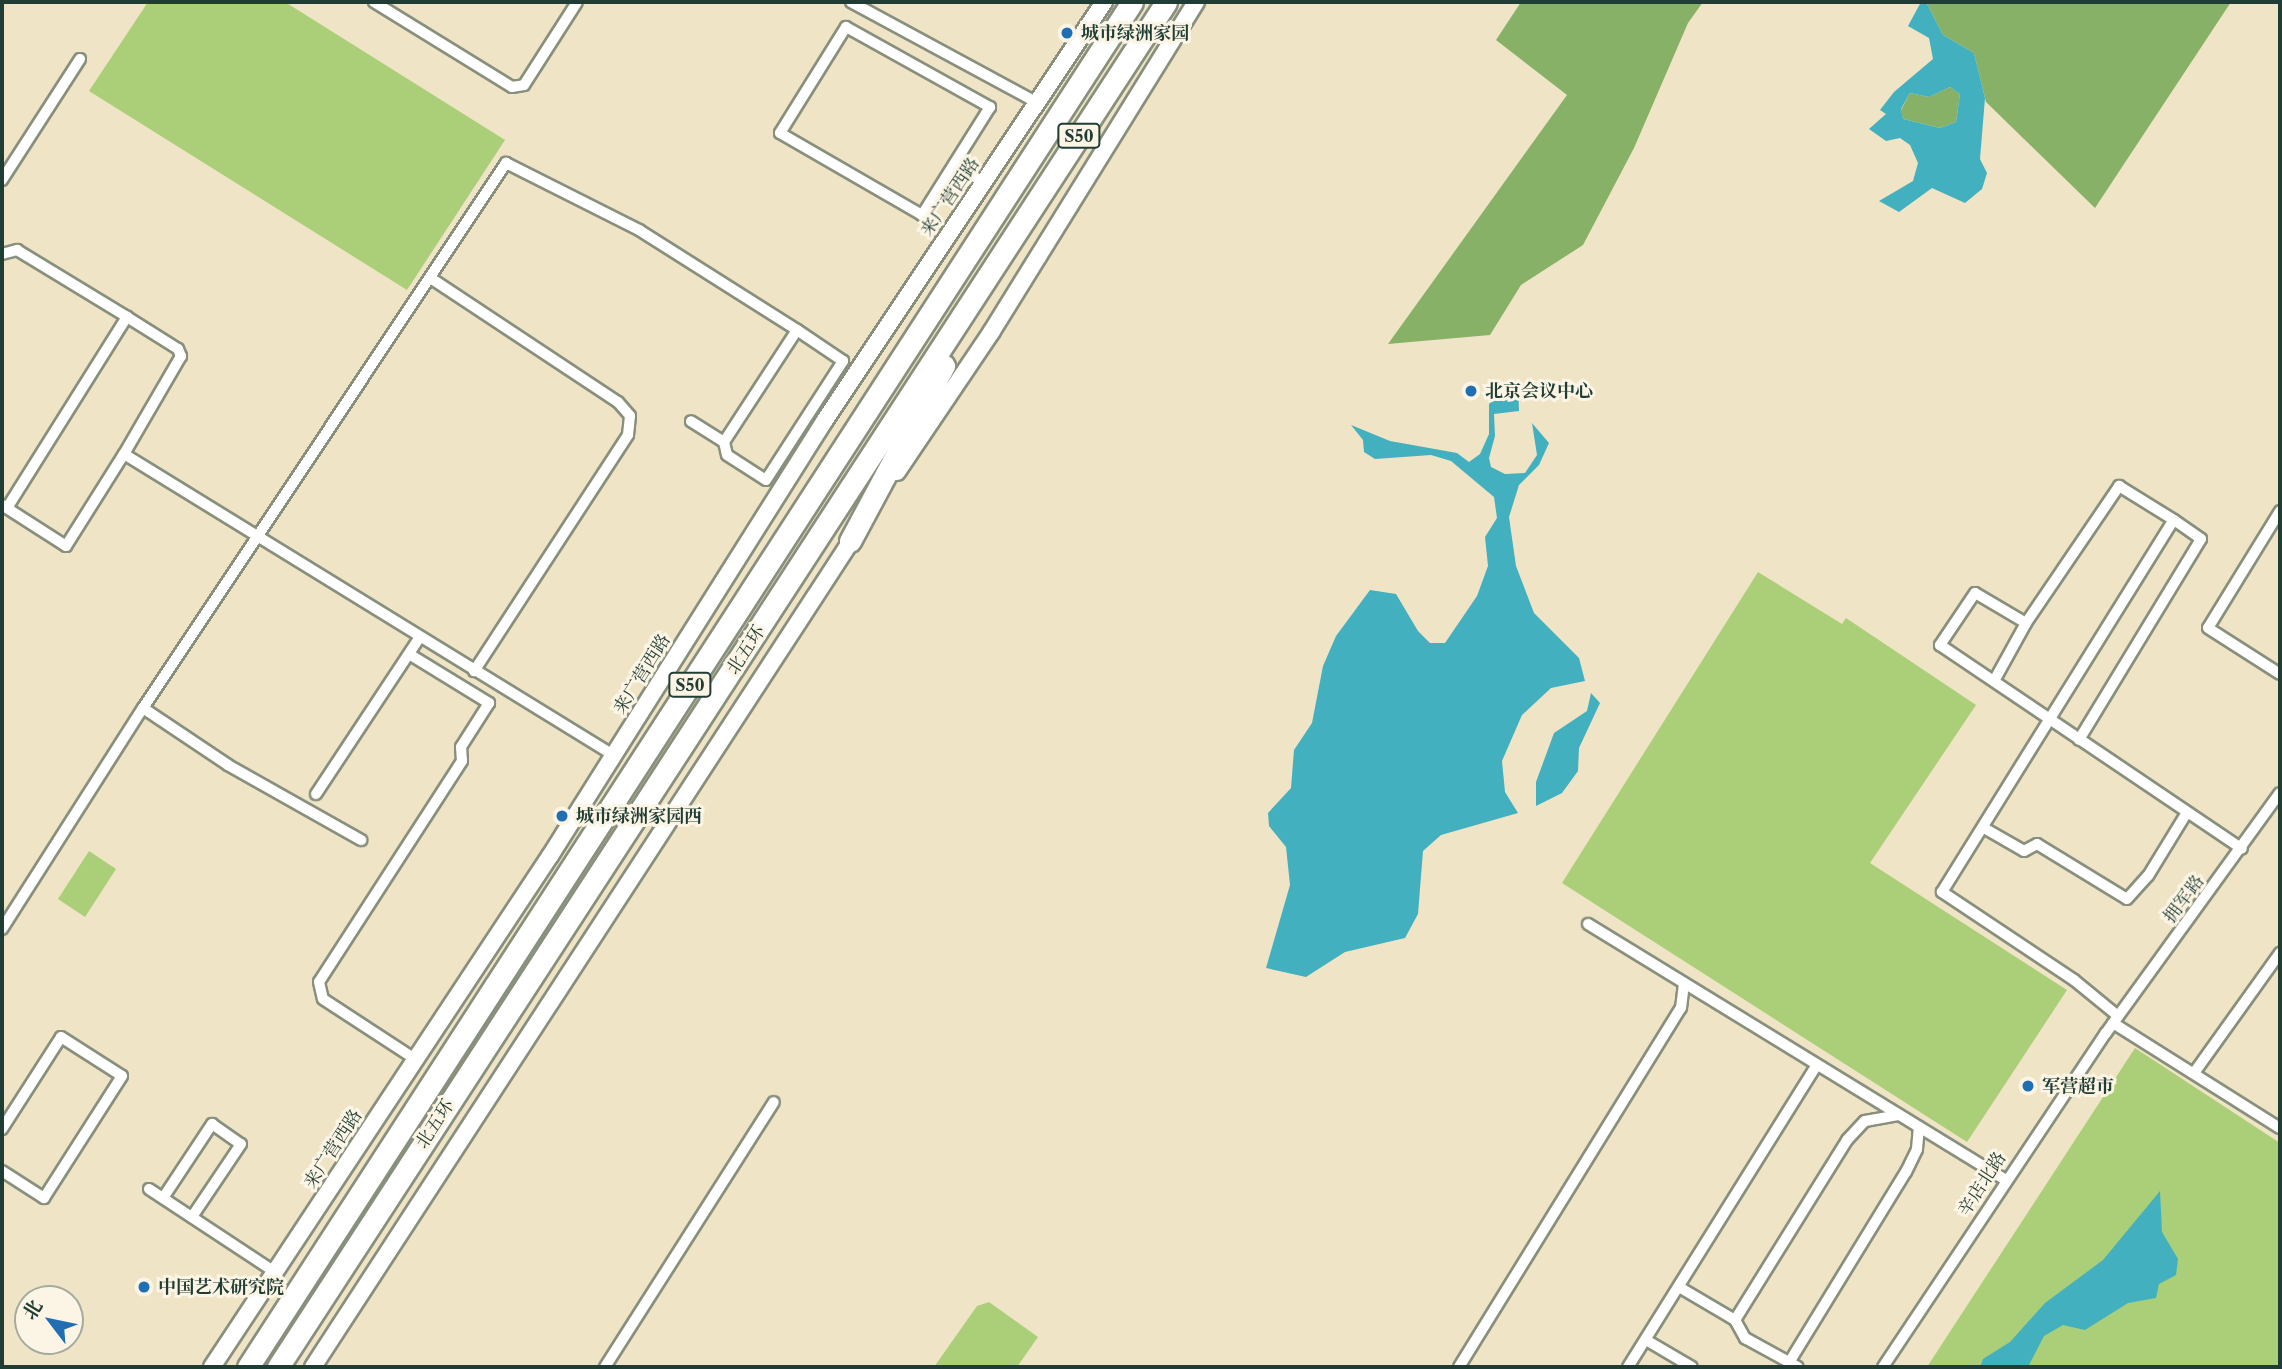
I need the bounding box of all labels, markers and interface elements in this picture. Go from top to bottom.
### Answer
place label: 城市绿洲家园 [1081,22,1189,44]
marker: 城市绿洲家园 [1059,25,1075,41]
road number: S50 [1056,124,1102,148]
street label: 来广营西路 [916,154,984,240]
place label: 北京会议中心 [1485,380,1593,402]
marker: 北京会议中心 [1463,383,1479,399]
street label: 北五环 [722,621,770,679]
street label: 来广营西路 [609,630,675,718]
road number: S50 [667,672,713,698]
place label: 城市绿洲家园西 [576,805,702,827]
marker: 城市绿洲家园西 [554,808,570,824]
street label: 拥军路 [2159,871,2209,927]
place label: 军营超市 [2042,1075,2114,1097]
marker: 军营超市 [2020,1078,2036,1094]
street label: 北五环 [411,1095,459,1153]
street label: 来广营西路 [299,1105,367,1193]
street label: 辛店北路 [1953,1148,2011,1220]
place label: 中国艺术研究院 [158,1276,284,1298]
marker: 中国艺术研究院 [136,1279,152,1295]
north arrow [14,1285,84,1355]
text: 北 [18,1296,47,1324]

